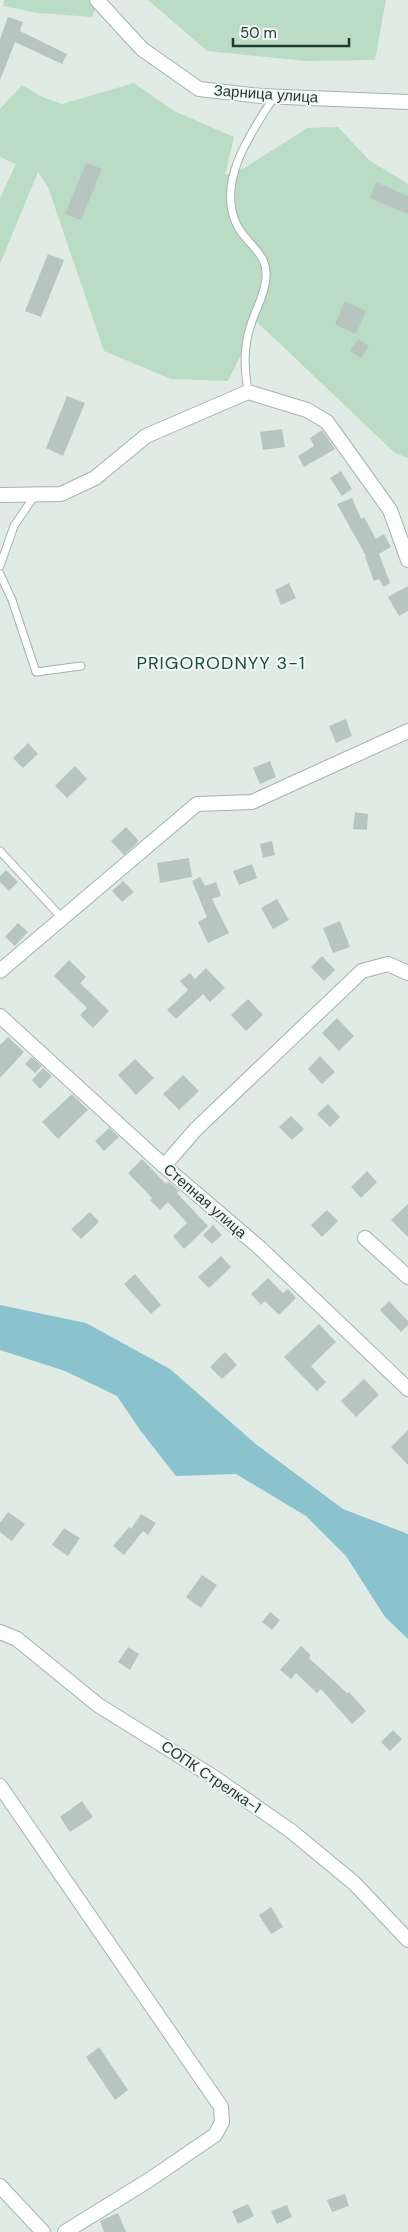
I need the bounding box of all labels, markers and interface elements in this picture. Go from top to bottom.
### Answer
scale bar [233,15,349,47]
text: 50 m [240,23,277,43]
street label: Зарница улица [213,80,320,108]
district label: PRIGORODNYY 3-1 [136,651,306,675]
street label: Степная улица [159,1159,251,1243]
street label: СОПК Стрелка-1 [157,1736,265,1818]

